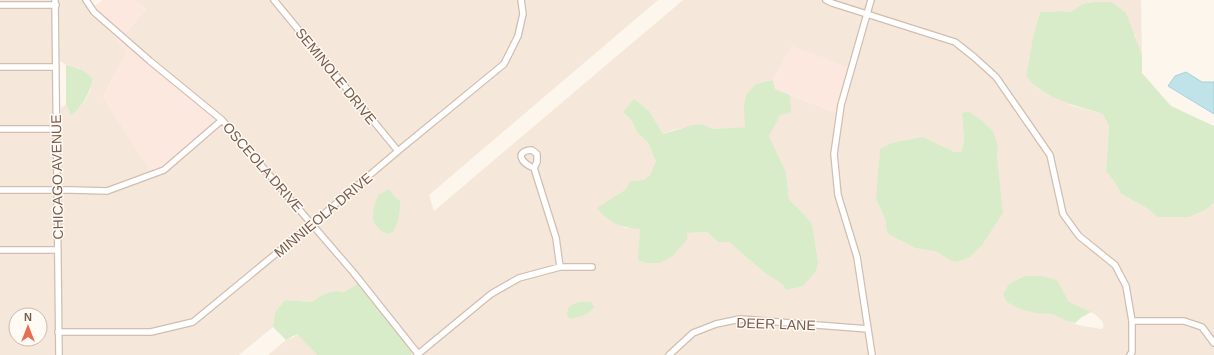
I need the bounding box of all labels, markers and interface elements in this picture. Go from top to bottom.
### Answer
street label: SEMINOLE DRIVE [292,25,380,127]
street label: CHICAGO AVENUE [48,114,66,240]
street label: OSCEOLA DRIVE [220,119,306,215]
street label: MINNIEOLA DRIVE [271,169,375,261]
north arrow [8,307,48,347]
text: N [24,311,32,323]
street label: DEER LANE [736,315,816,333]

